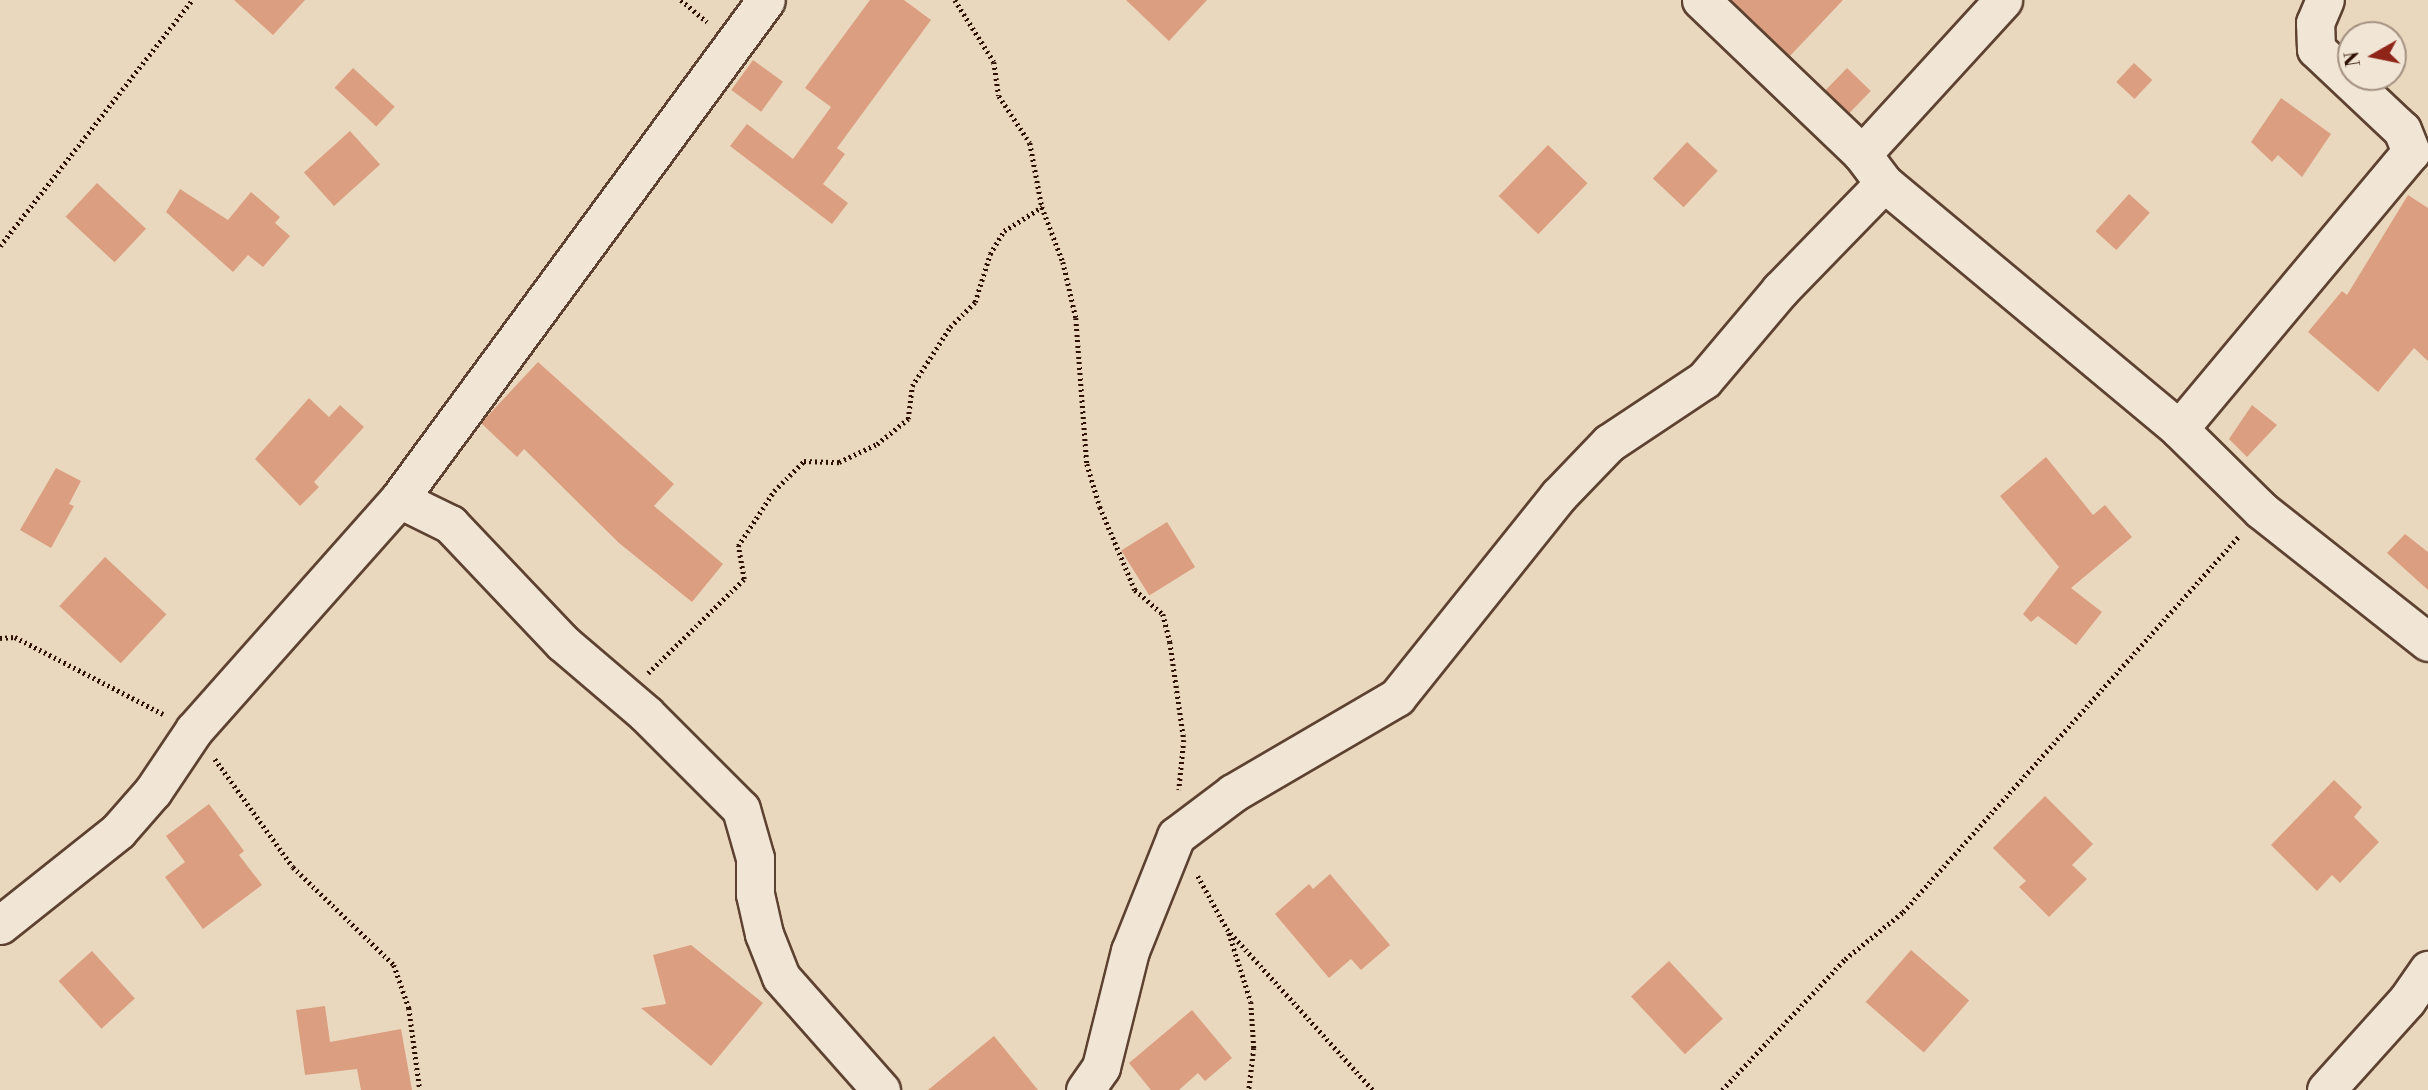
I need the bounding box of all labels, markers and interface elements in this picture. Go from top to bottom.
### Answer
north arrow [2337,21,2407,91]
text: N [2340,50,2366,68]

